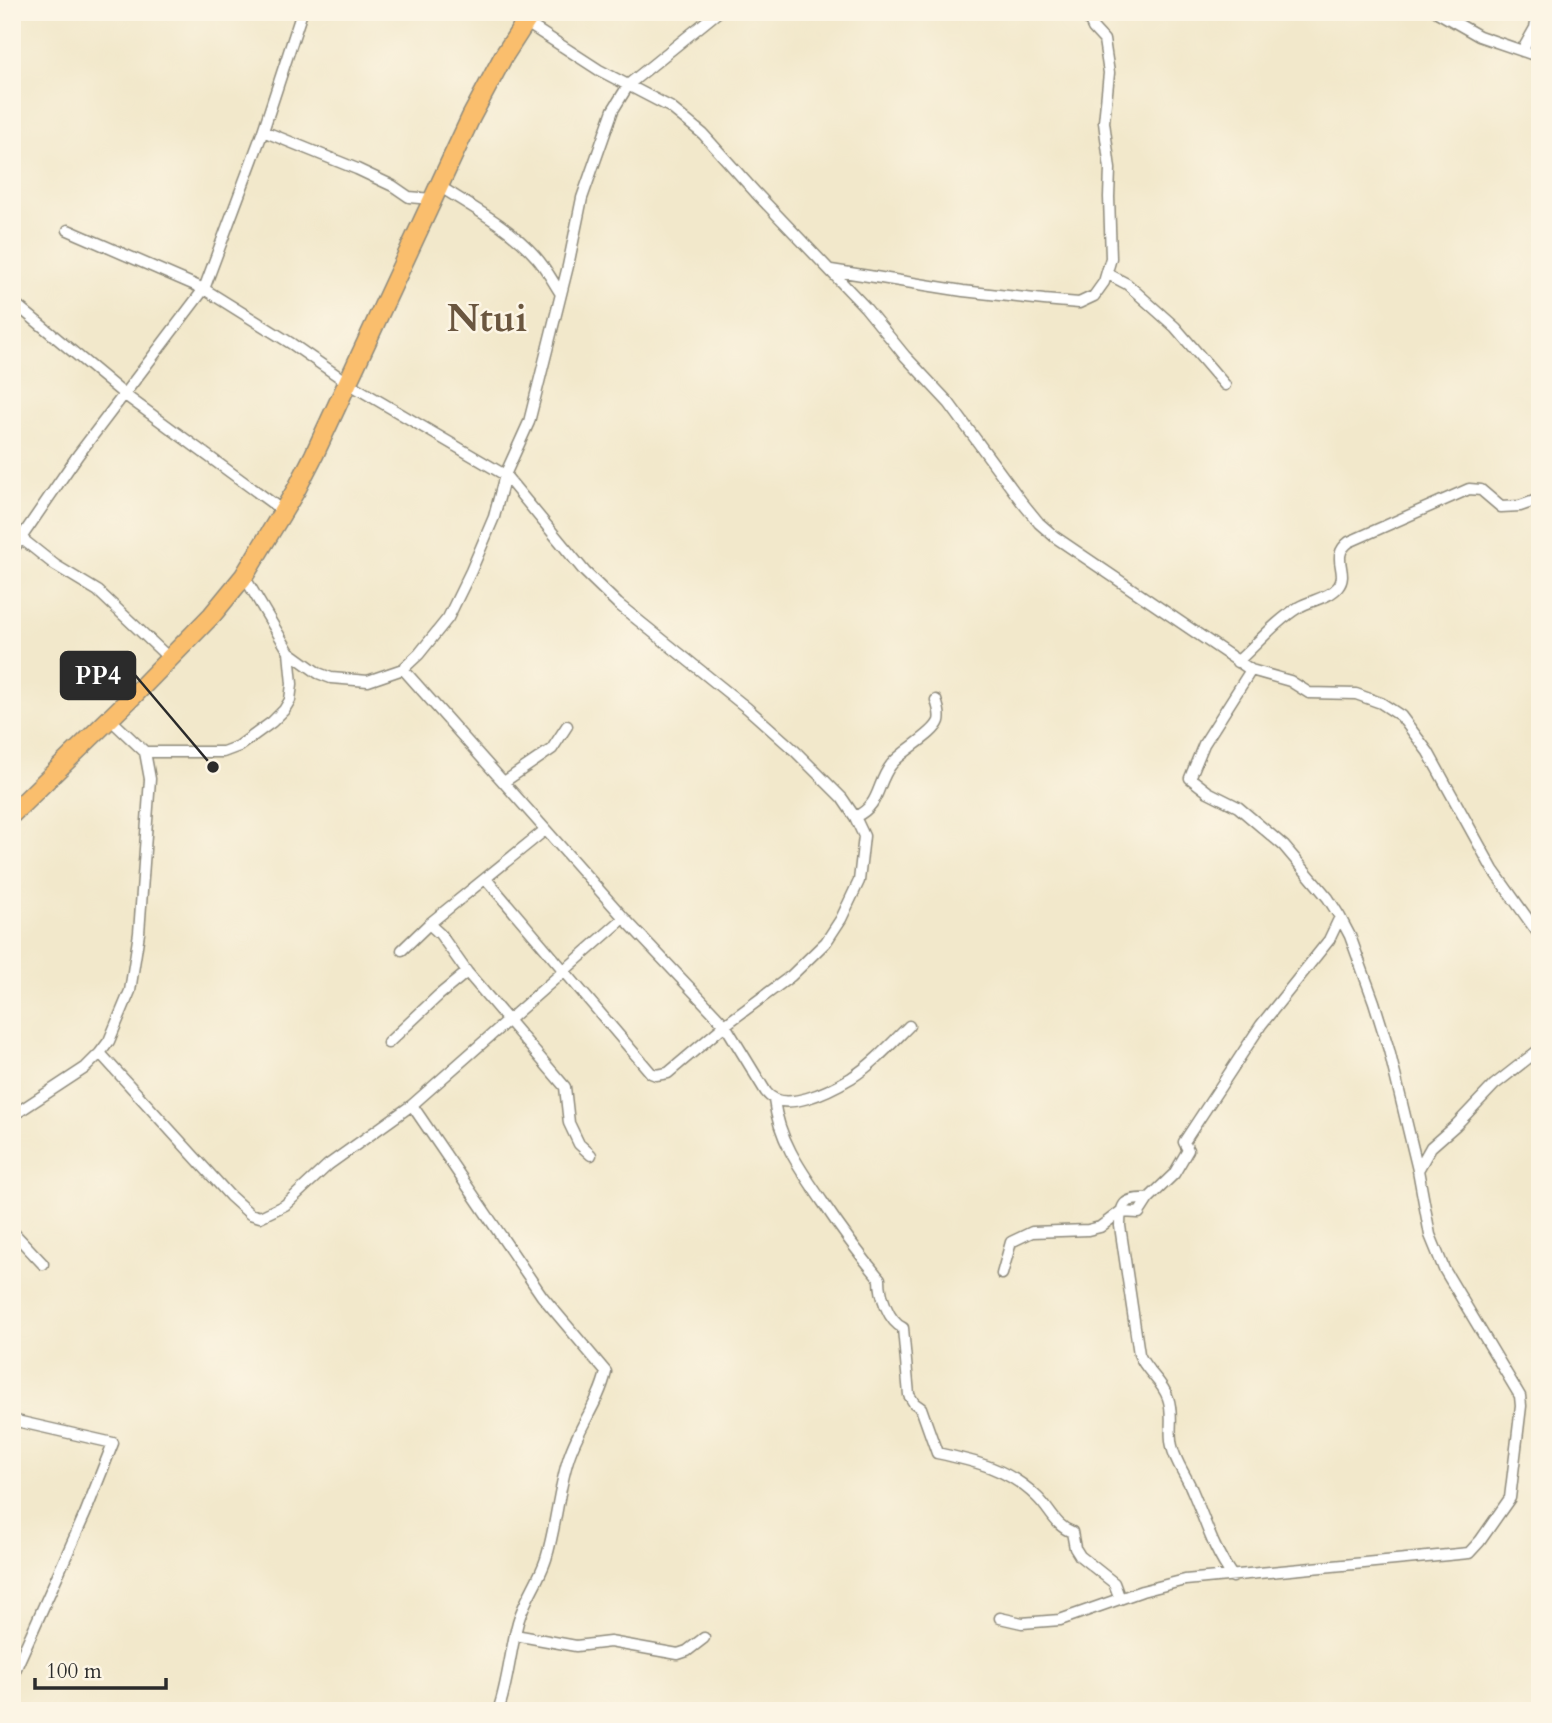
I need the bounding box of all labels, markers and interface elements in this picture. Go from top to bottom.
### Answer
district label: Ntui [447,293,527,345]
callout: PP4 [61,652,135,699]
text: PP4 [75,658,121,693]
scale bar [35,1646,166,1690]
text: 100 m [46,1657,102,1686]

